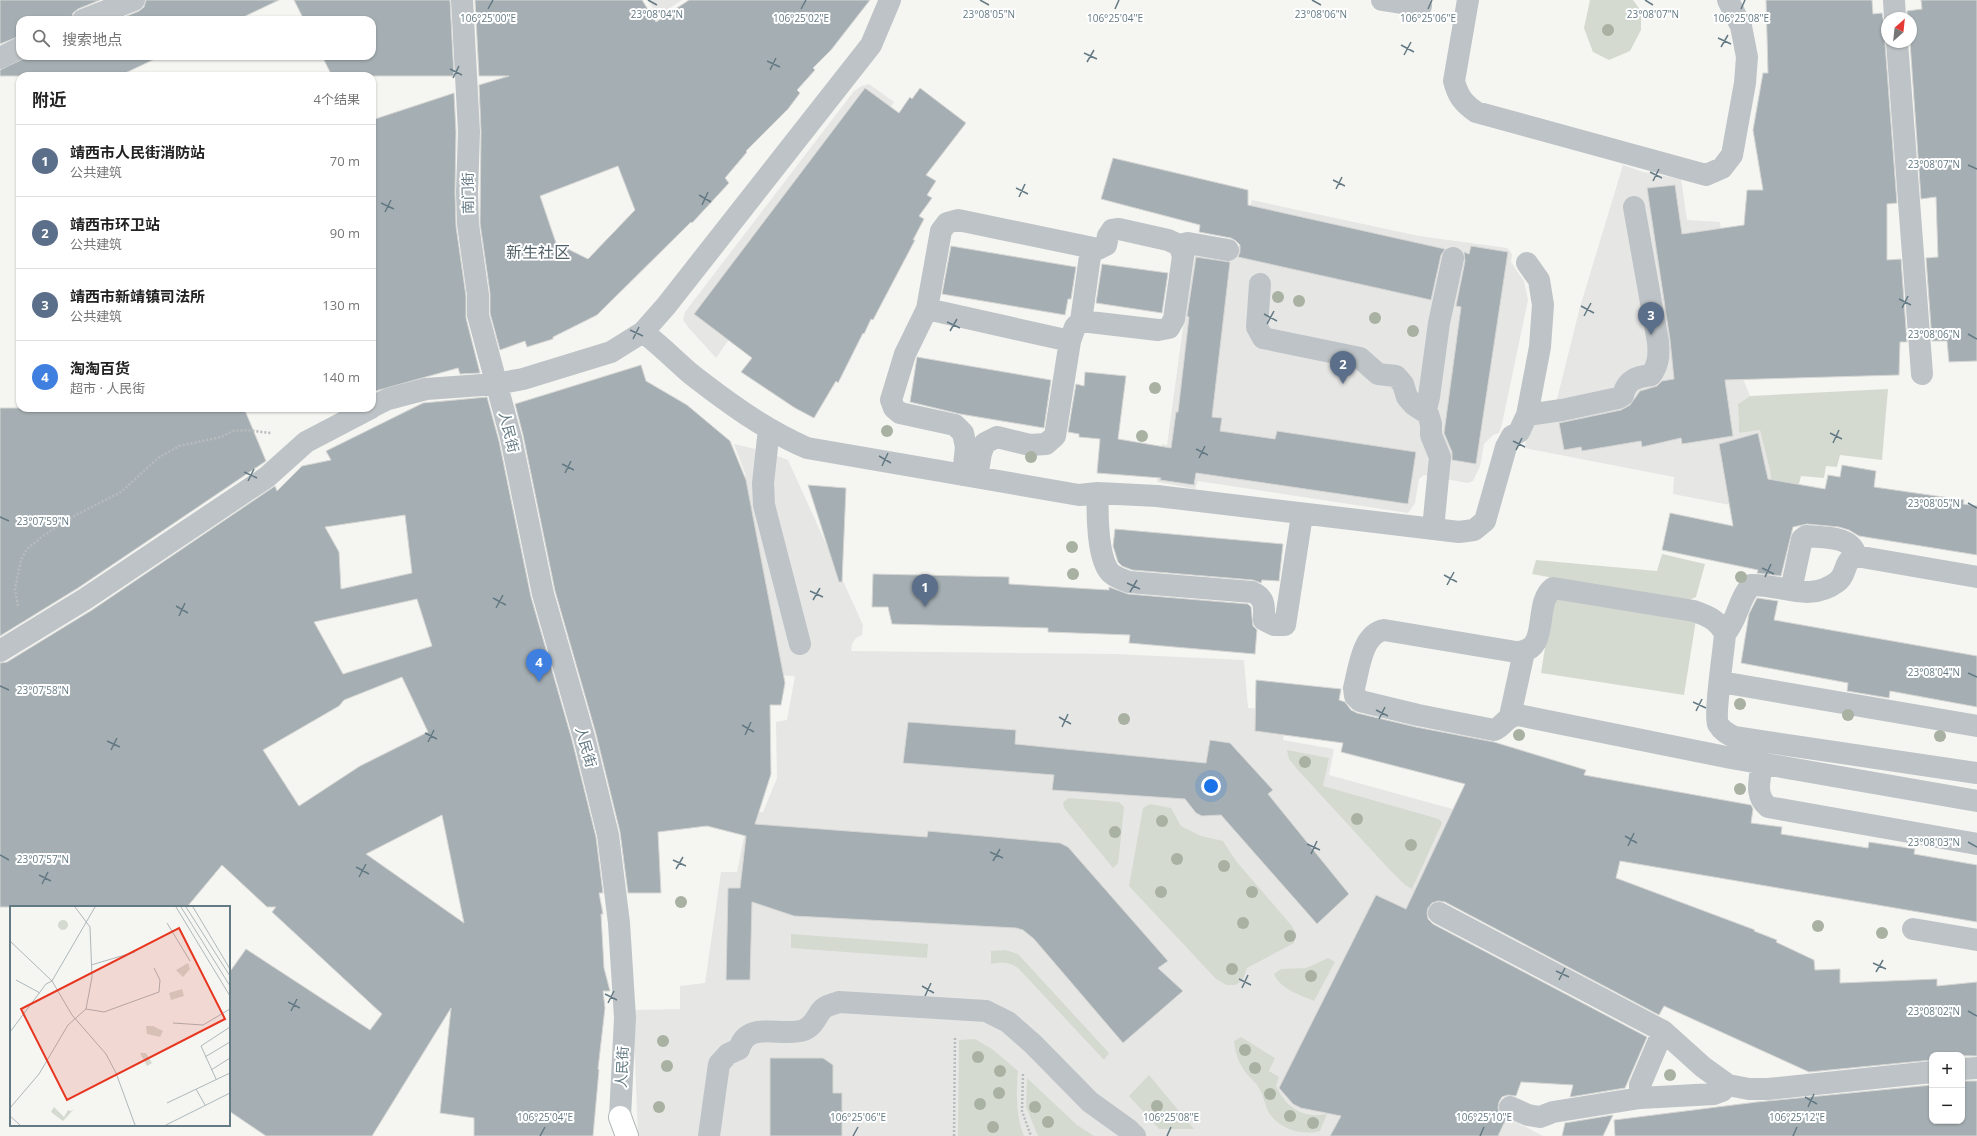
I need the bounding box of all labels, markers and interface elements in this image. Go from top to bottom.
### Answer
text: 23°08'04"N [631,7,683,21]
text: 23°08'05"N [963,7,1015,21]
text: 23°08'06"N [1295,7,1347,21]
text: 23°08'07"N [1627,7,1679,21]
text: 106°25'00"E [460,11,516,25]
text: 106°25'02"E [773,11,829,25]
text: 106°25'04"E [1087,11,1143,25]
text: 106°25'06"E [1400,11,1456,25]
text: 106°25'08"E [1713,11,1769,25]
north arrow [1881,12,1917,48]
search box [16,16,376,60]
icon: search [30,27,52,49]
text: 搜索地点 [62,29,122,49]
text: 附近 [32,88,66,111]
text: 4个结果 [314,90,360,108]
text: 靖西市人民街消防站 [70,142,205,162]
text: 1 [41,152,49,170]
text: 70 m [330,152,360,170]
text: 23°08'07"N [1908,157,1960,171]
text: 公共建筑 [70,163,122,181]
street label: 南门街 [458,172,477,214]
text: 靖西市环卫站 [70,214,160,234]
text: 2 [41,224,49,242]
text: 90 m [330,224,360,242]
text: 公共建筑 [70,235,122,253]
district label: 新生社区 [506,241,570,263]
text: 靖西市新靖镇司法所 [70,286,205,306]
text: 3 [41,296,49,314]
text: 130 m [322,296,360,314]
pin: 3 [1638,302,1664,335]
text: 公共建筑 [70,307,122,325]
text: 23°08'06"N [1908,327,1960,341]
pin: 2 [1330,351,1356,384]
text: 淘淘百货 [70,358,130,378]
text: 4 [41,368,49,386]
text: 140 m [322,368,360,386]
text: 超市 · 人民街 [70,379,145,397]
street label: 人民街 [495,409,524,455]
text: 23°08'05"N [1908,496,1960,510]
text: 23°07'59"N [17,514,69,528]
pin: 1 [912,574,938,607]
pin: 4 [526,649,552,682]
text: 23°08'04"N [1908,665,1960,679]
text: 23°07'58"N [17,683,69,697]
street label: 人民街 [572,724,601,770]
your location [1201,776,1221,796]
text: 23°08'03"N [1908,835,1960,849]
text: 23°07'57"N [17,852,69,866]
inset map [10,906,230,1126]
text: 23°08'02"N [1908,1004,1960,1018]
street label: 人民街 [611,1046,632,1088]
map controls [1929,1052,1965,1124]
button: + [1929,1052,1965,1088]
button: − [1929,1088,1965,1124]
text: 106°25'04"E [517,1110,573,1124]
text: 106°25'06"E [830,1110,886,1124]
text: 106°25'08"E [1143,1110,1199,1124]
text: 106°25'10"E [1456,1110,1512,1124]
text: 106°25'12"E [1769,1110,1825,1124]

